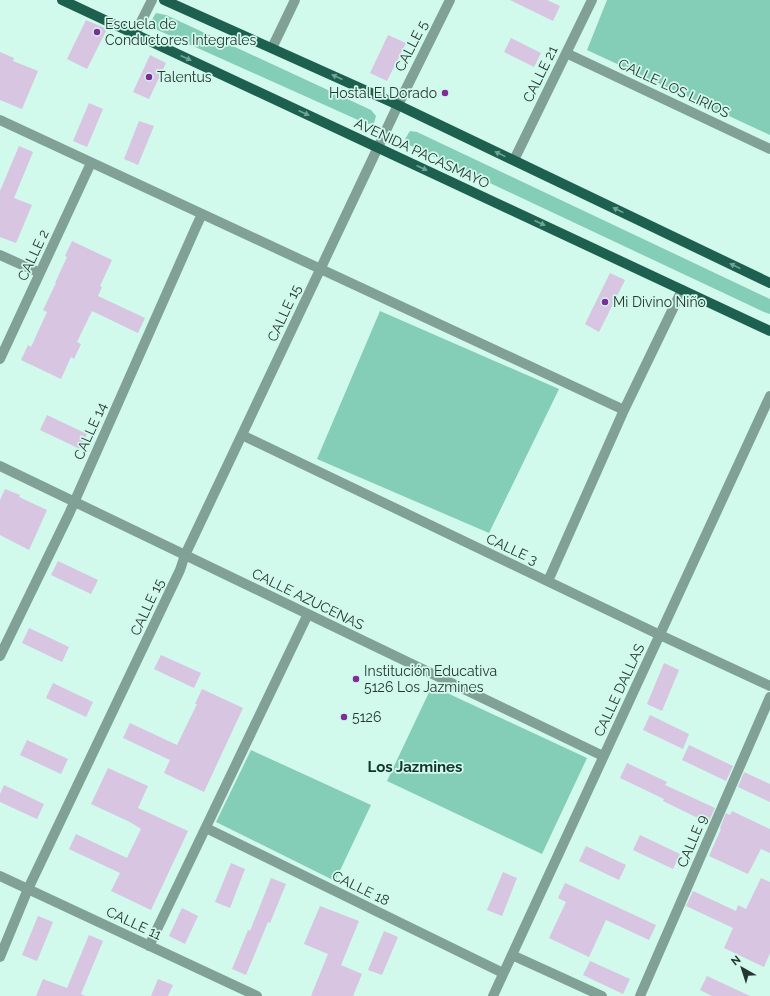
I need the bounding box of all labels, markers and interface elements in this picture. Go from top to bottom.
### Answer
place label: Escuela de Conductores Integrales [105,16,256,48]
street label: CALLE 5 [391,18,431,74]
marker: Escuela de Conductores Integrales [92,27,102,37]
street label: CALLE 21 [520,43,560,105]
one-way arrow [181,55,192,61]
street label: CALLE LOS LIRIOS [616,55,733,121]
place label: Talentus [157,69,212,85]
marker: Talentus [144,72,154,82]
one-way arrow [330,74,342,80]
place label: Hostal El Dorado [329,85,437,101]
marker: Hostal El Dorado [440,88,450,98]
one-way arrow [298,110,310,116]
street label: AVENIDA PACASMAYO [352,115,492,191]
one-way arrow [495,151,506,157]
one-way arrow [416,165,427,171]
one-way arrow [612,207,623,213]
one-way arrow [534,220,545,226]
street label: CALLE 2 [14,227,52,283]
one-way arrow [729,263,741,269]
street label: CALLE 15 [264,282,304,344]
place label: Mi Divino Niño [613,294,706,310]
marker: Mi Divino Niño [600,297,610,307]
street label: CALLE 14 [70,400,110,462]
street label: CALLE 3 [484,530,540,568]
street label: CALLE AZUCENAS [249,565,367,633]
street label: CALLE 15 [127,576,167,638]
street label: CALLE DALLAS [590,641,648,739]
place label: Institución Educativa 5126 Los Jazmines [364,663,497,695]
marker: Institución Educativa 5126 Los Jazmines [351,674,361,684]
place label: 5126 [352,709,381,725]
marker: 5126 [339,712,349,722]
district label: Los Jazmines [368,758,462,776]
street label: CALLE 9 [674,812,710,870]
street label: CALLE 18 [330,867,392,909]
street label: CALLE 11 [104,903,164,943]
north arrow [722,948,762,988]
text: N [729,953,743,968]

